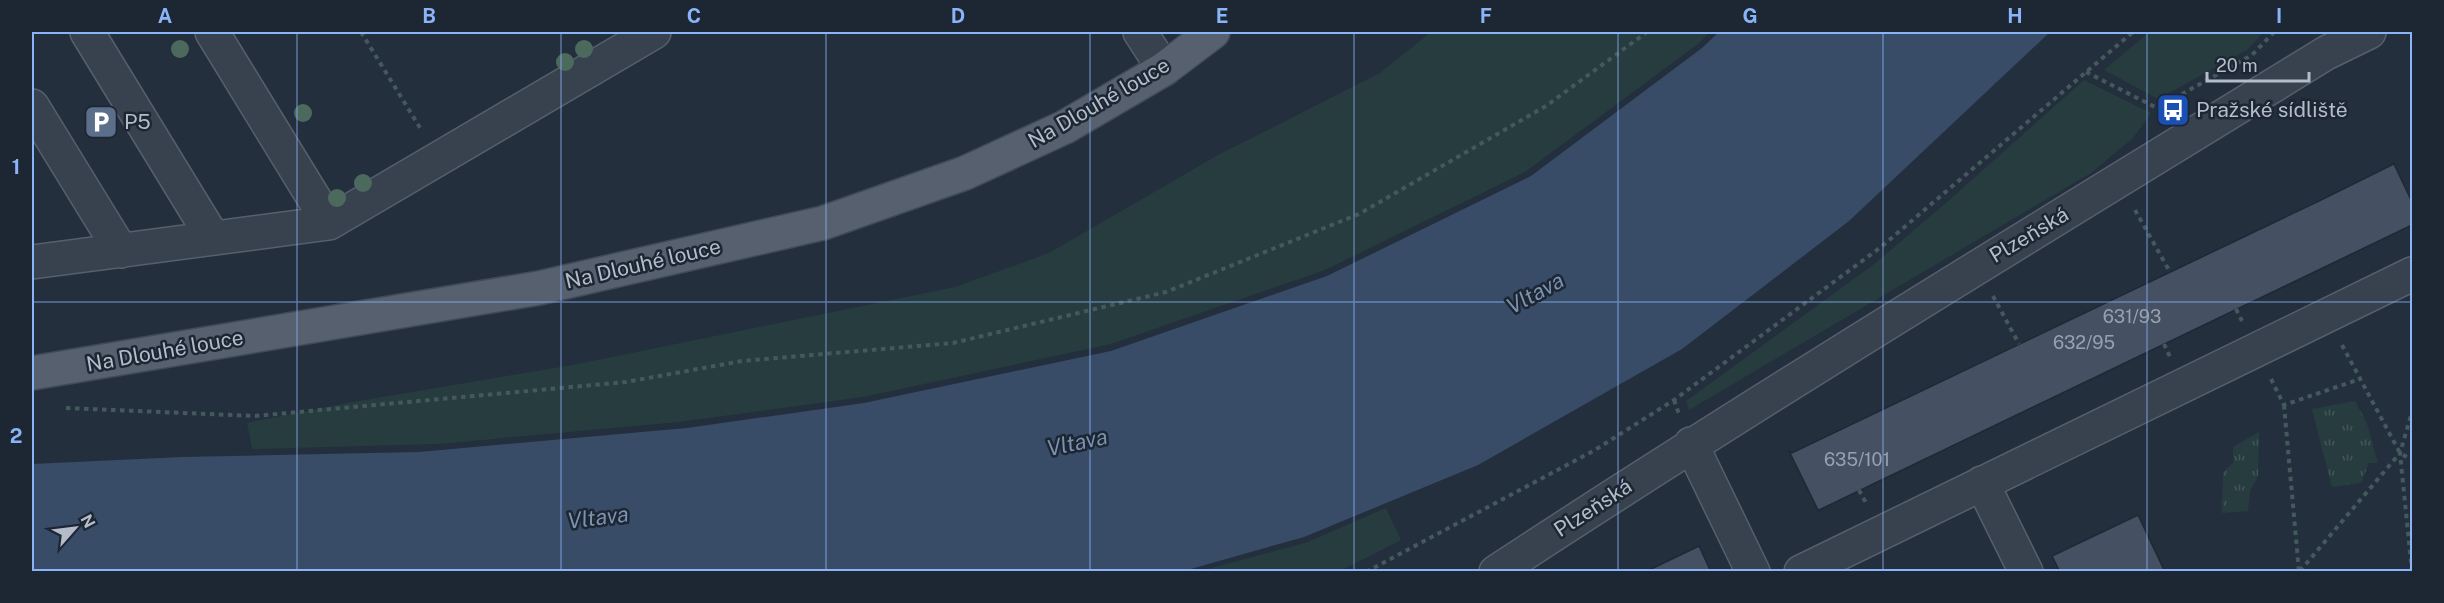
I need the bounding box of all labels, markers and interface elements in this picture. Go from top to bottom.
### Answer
text: A [158,4,172,28]
text: B [422,4,436,28]
text: C [687,4,701,28]
text: D [951,4,965,28]
text: E [1216,4,1228,28]
text: F [1480,4,1492,28]
text: G [1742,4,1758,28]
text: H [2007,4,2023,28]
text: I [2276,4,2282,28]
scale bar [2207,45,2309,83]
street label: Na Dlouhé louce [1024,52,1174,153]
text: 20 m [2216,55,2258,76]
bus stop icon: Pražské sídliště [2155,92,2191,128]
place label: Pražské sídliště [2196,97,2348,122]
parking icon: P5 [83,104,119,140]
place label: P5 [124,109,151,134]
text: 1 [12,155,20,179]
street label: Plzeňská [1985,201,2073,268]
street label: Na Dlouhé louce [563,233,723,294]
water label: Vltava [1502,267,1568,319]
house number: 631/93 [2103,306,2161,327]
street label: Na Dlouhé louce [84,324,245,377]
house number: 632/95 [2053,332,2115,353]
water label: Vltava [1044,423,1110,461]
text: 2 [10,424,22,448]
house number: 635/101 [1824,449,1890,470]
street label: Plzeňská [1549,473,1636,542]
north arrow [45,498,105,558]
water label: Vltava [566,500,630,534]
text: N [76,511,99,531]

